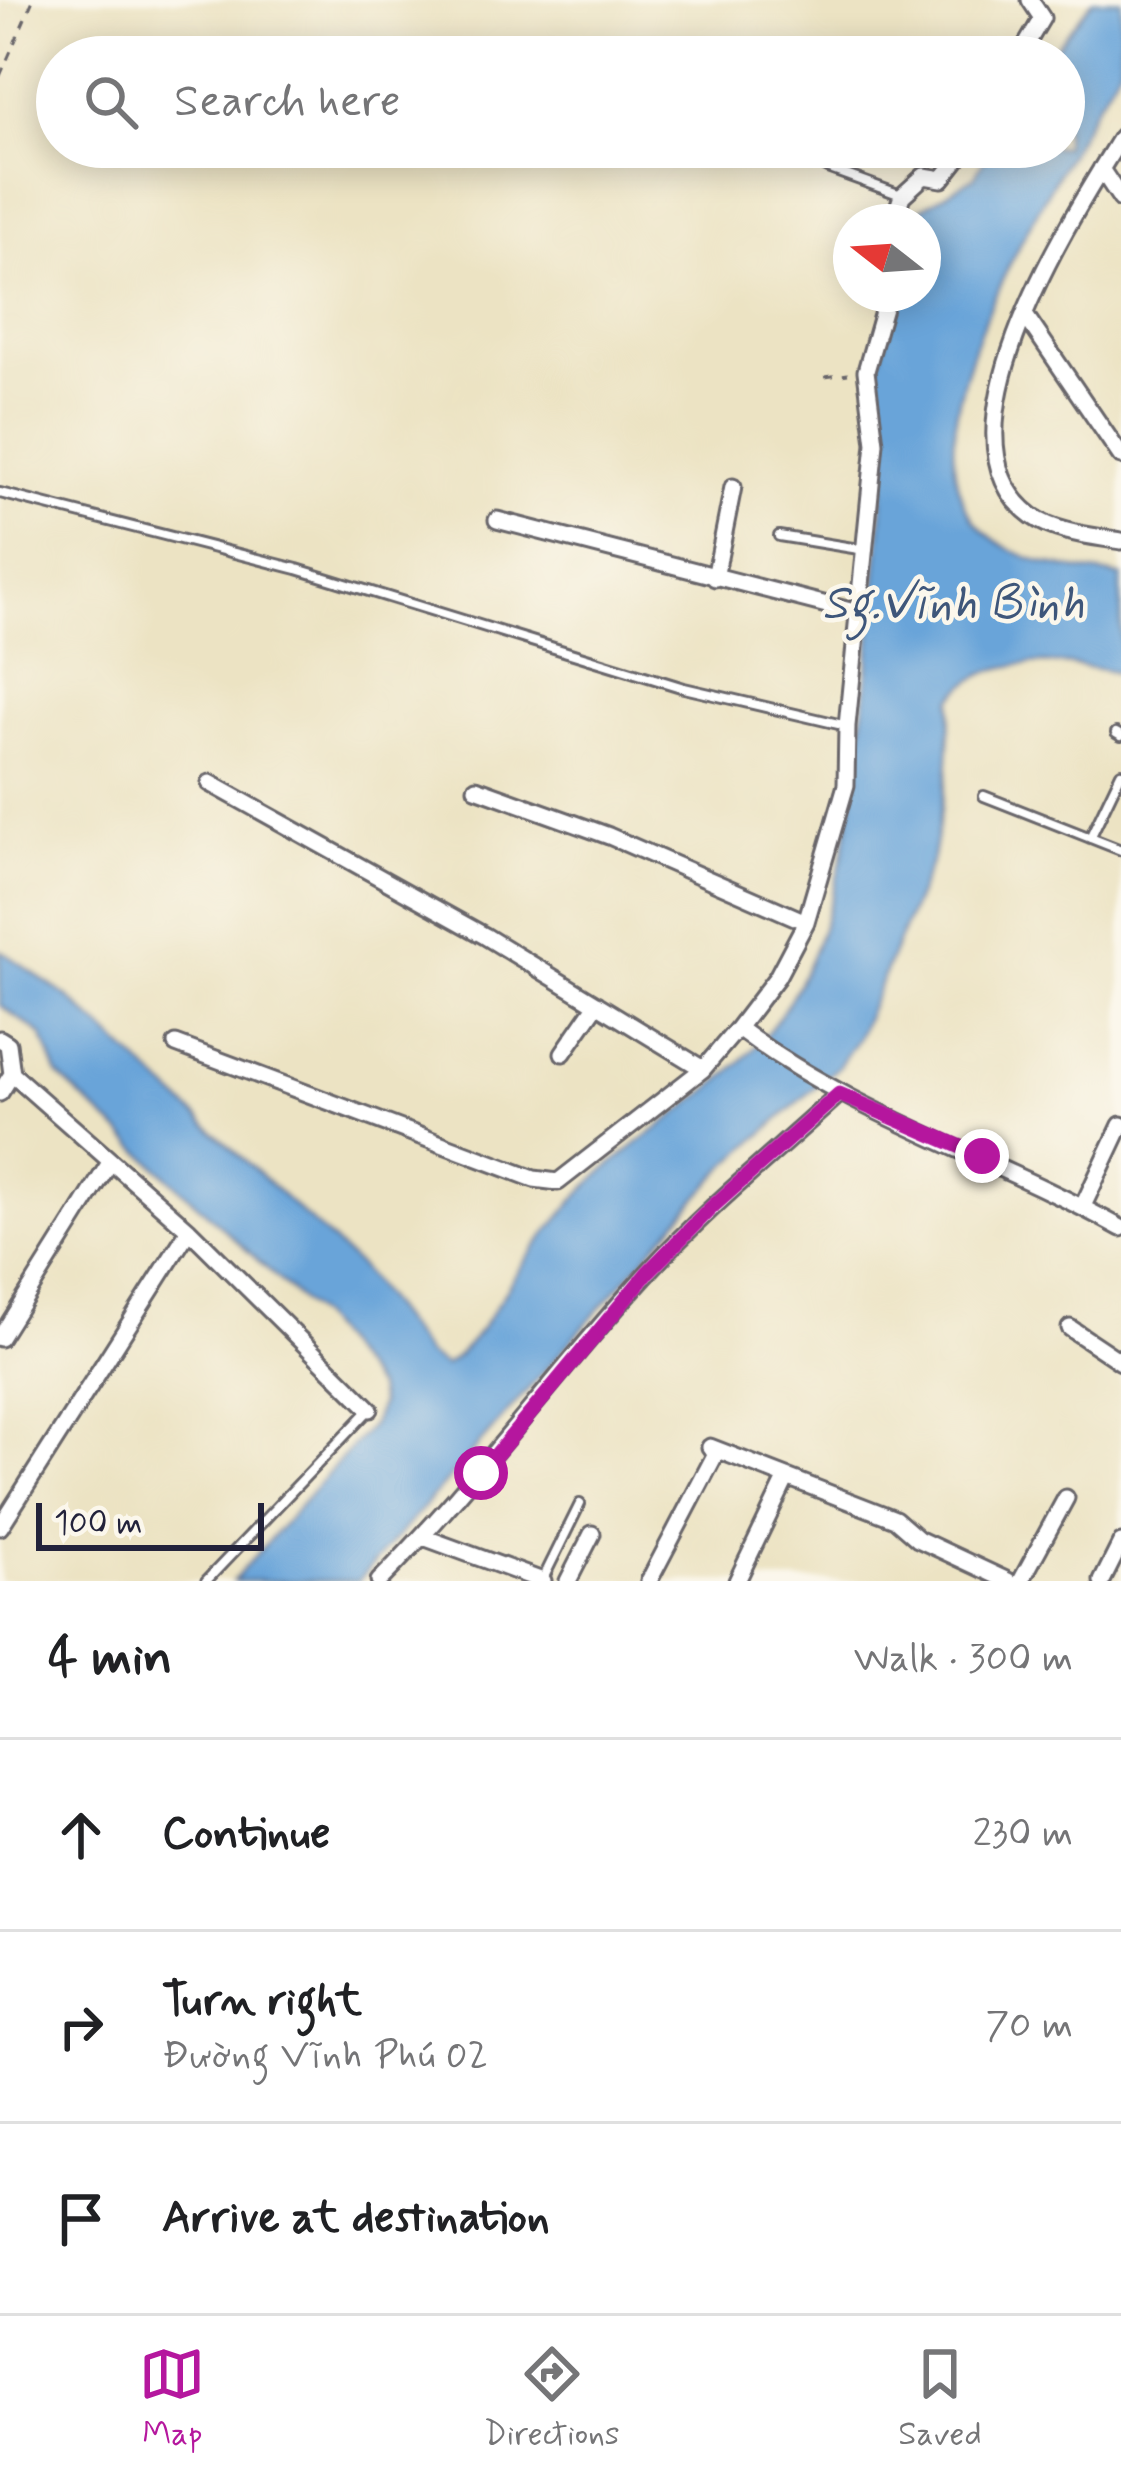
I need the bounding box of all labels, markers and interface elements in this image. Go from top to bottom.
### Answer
search box [36,36,1085,168]
icon: search [78,69,144,135]
text: Search here [174,73,401,132]
north arrow [833,204,941,312]
water label: Sg.Vĩnh Bình [822,573,1084,641]
route end [955,1129,1009,1183]
route start [454,1446,508,1500]
scale bar [36,1497,264,1550]
text: 100 m [54,1502,143,1546]
text: 4 min [48,1626,172,1692]
text: Walk · 300 m [854,1634,1073,1685]
icon: ahead [48,1802,114,1868]
text: Continue [162,1805,330,1864]
text: 230 m [972,1809,1073,1860]
text: Turn right [162,1972,362,2031]
icon: right [48,1994,114,2060]
text: 70 m [985,2001,1073,2052]
text: Đường Vĩnh Phú 02 [162,2031,488,2082]
icon: arrive [48,2186,114,2252]
text: Arrive at destination [162,2189,550,2248]
tab: Map [139,2341,205,2457]
tab: Directions [484,2341,620,2457]
tab: Saved [898,2341,982,2457]

